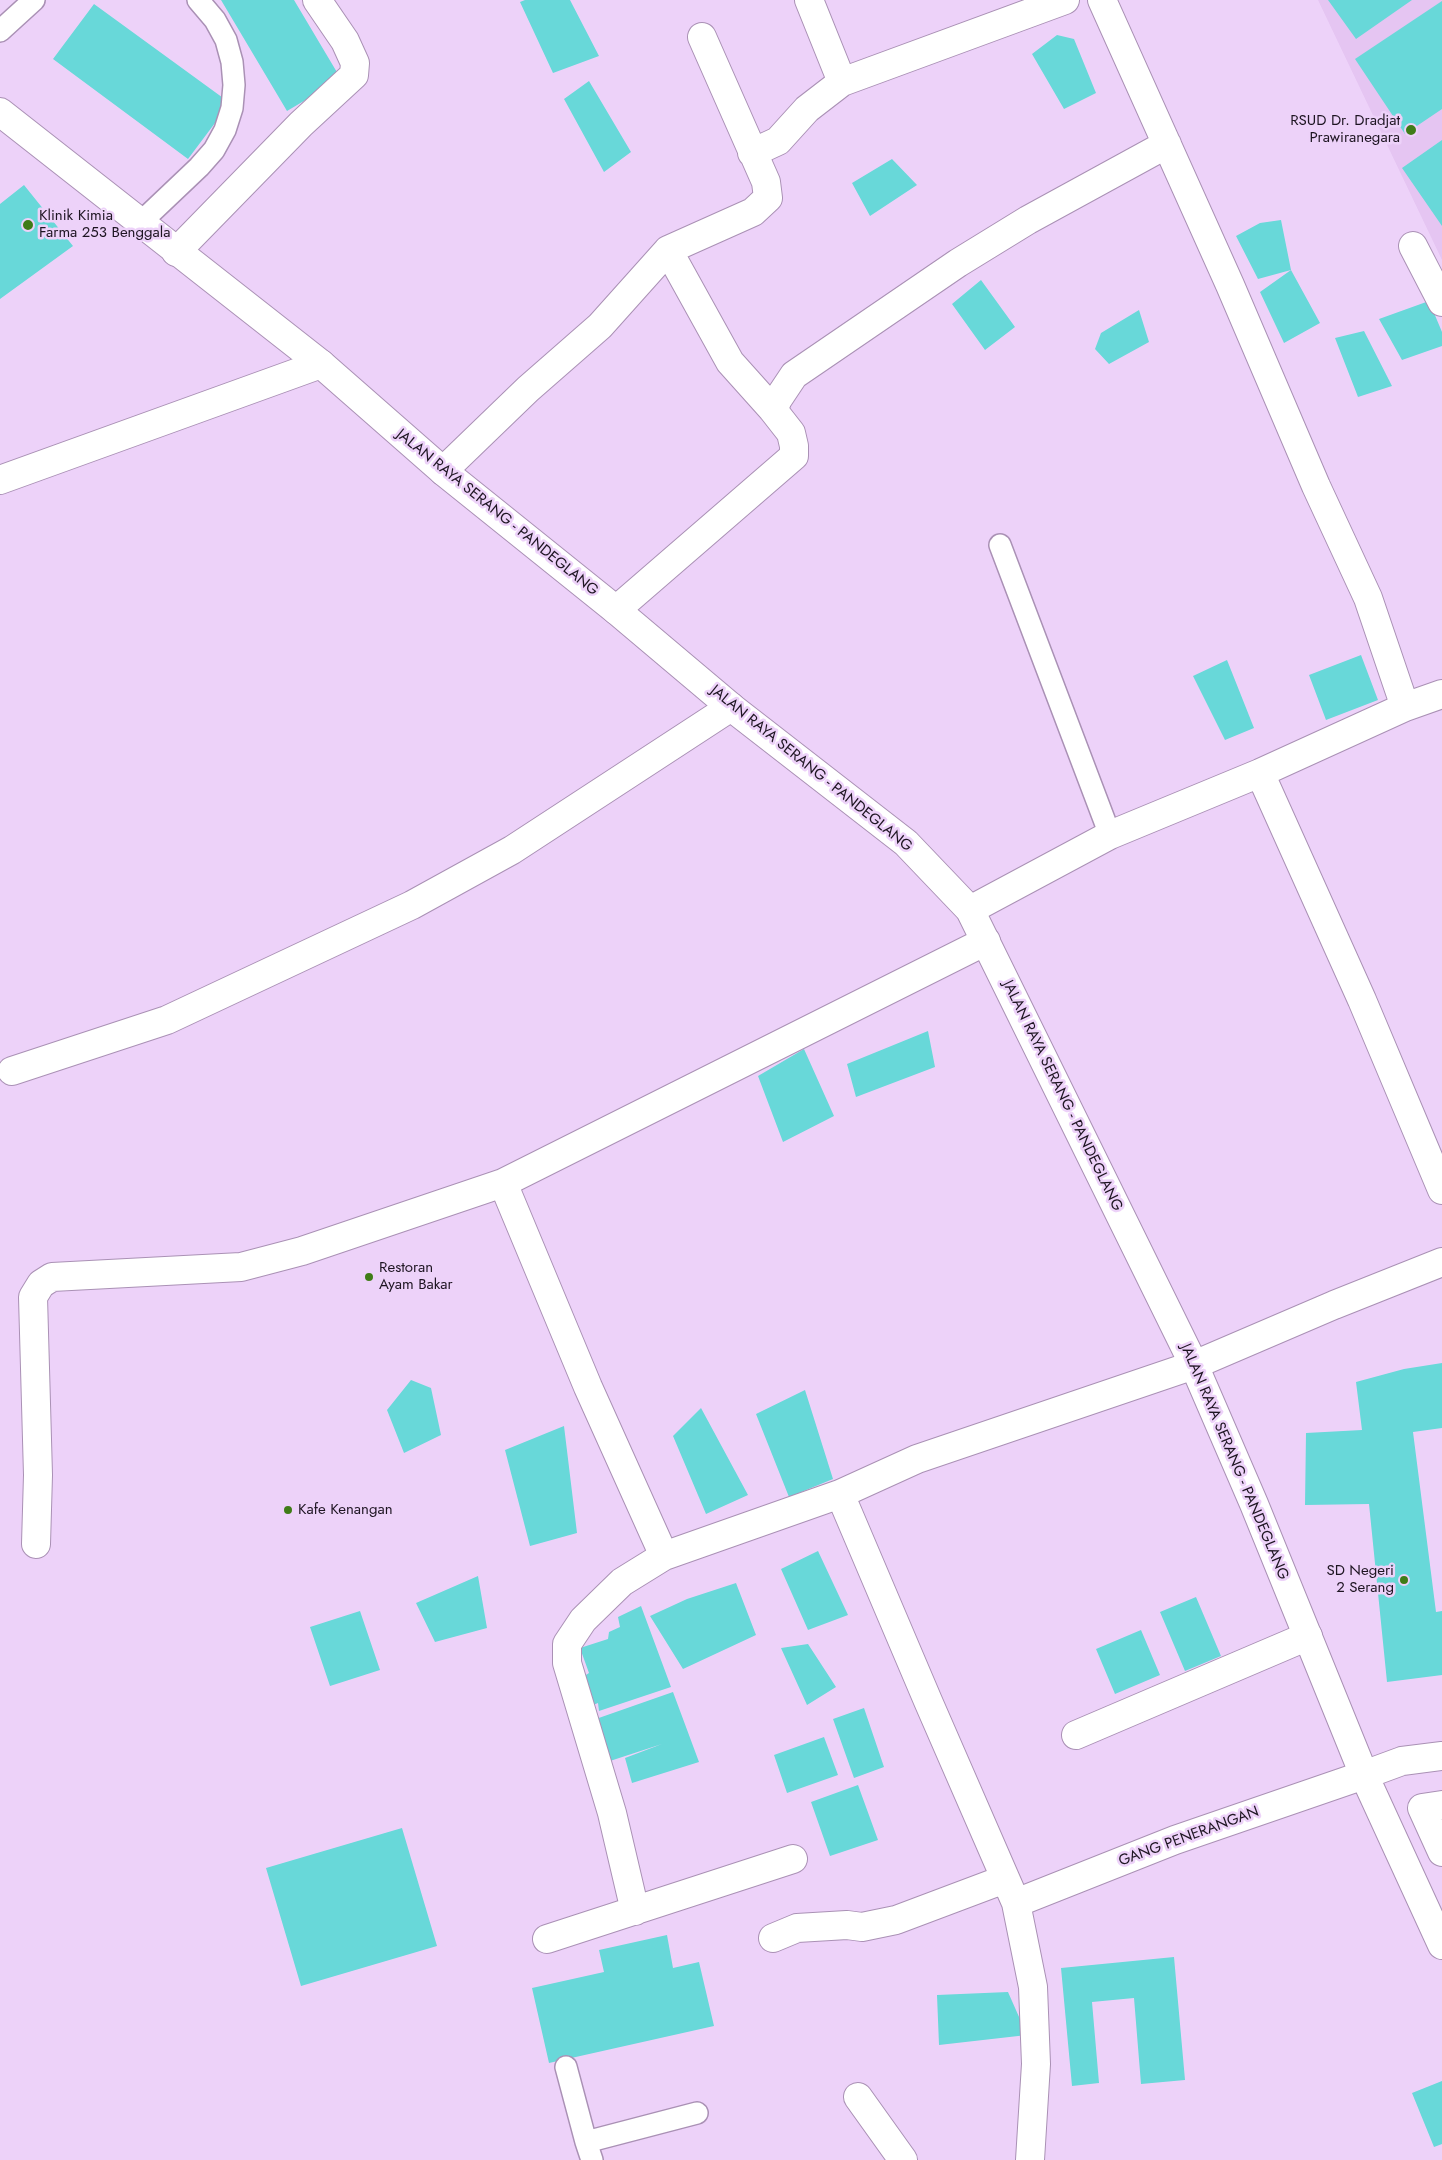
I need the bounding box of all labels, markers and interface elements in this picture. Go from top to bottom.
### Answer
place label: RSUD Dr. Dradjat Prawiranegara [1290,112,1400,147]
marker: RSUD Dr. Dradjat Prawiranegara [1404,123,1418,137]
place label: Klinik Kimia Farma 253 Benggala [39,207,170,242]
marker: Klinik Kimia Farma 253 Benggala [21,218,35,232]
street label: JALAN RAYA SERANG - PANDEGLANG [392,426,602,600]
street label: JALAN RAYA SERANG - PANDEGLANG [706,682,916,856]
street label: JALAN RAYA SERANG - PANDEGLANG [998,978,1126,1214]
place label: Restoran Ayam Bakar [379,1259,453,1294]
marker: Restoran Ayam Bakar [363,1271,375,1283]
street label: JALAN RAYA SERANG - PANDEGLANG [1176,1341,1292,1583]
place label: Kafe Kenangan [298,1501,393,1519]
marker: Kafe Kenangan [282,1504,294,1516]
place label: SD Negeri 2 Serang [1326,1562,1394,1597]
marker: SD Negeri 2 Serang [1398,1574,1410,1586]
street label: GANG PENERANGAN [1116,1803,1262,1871]

